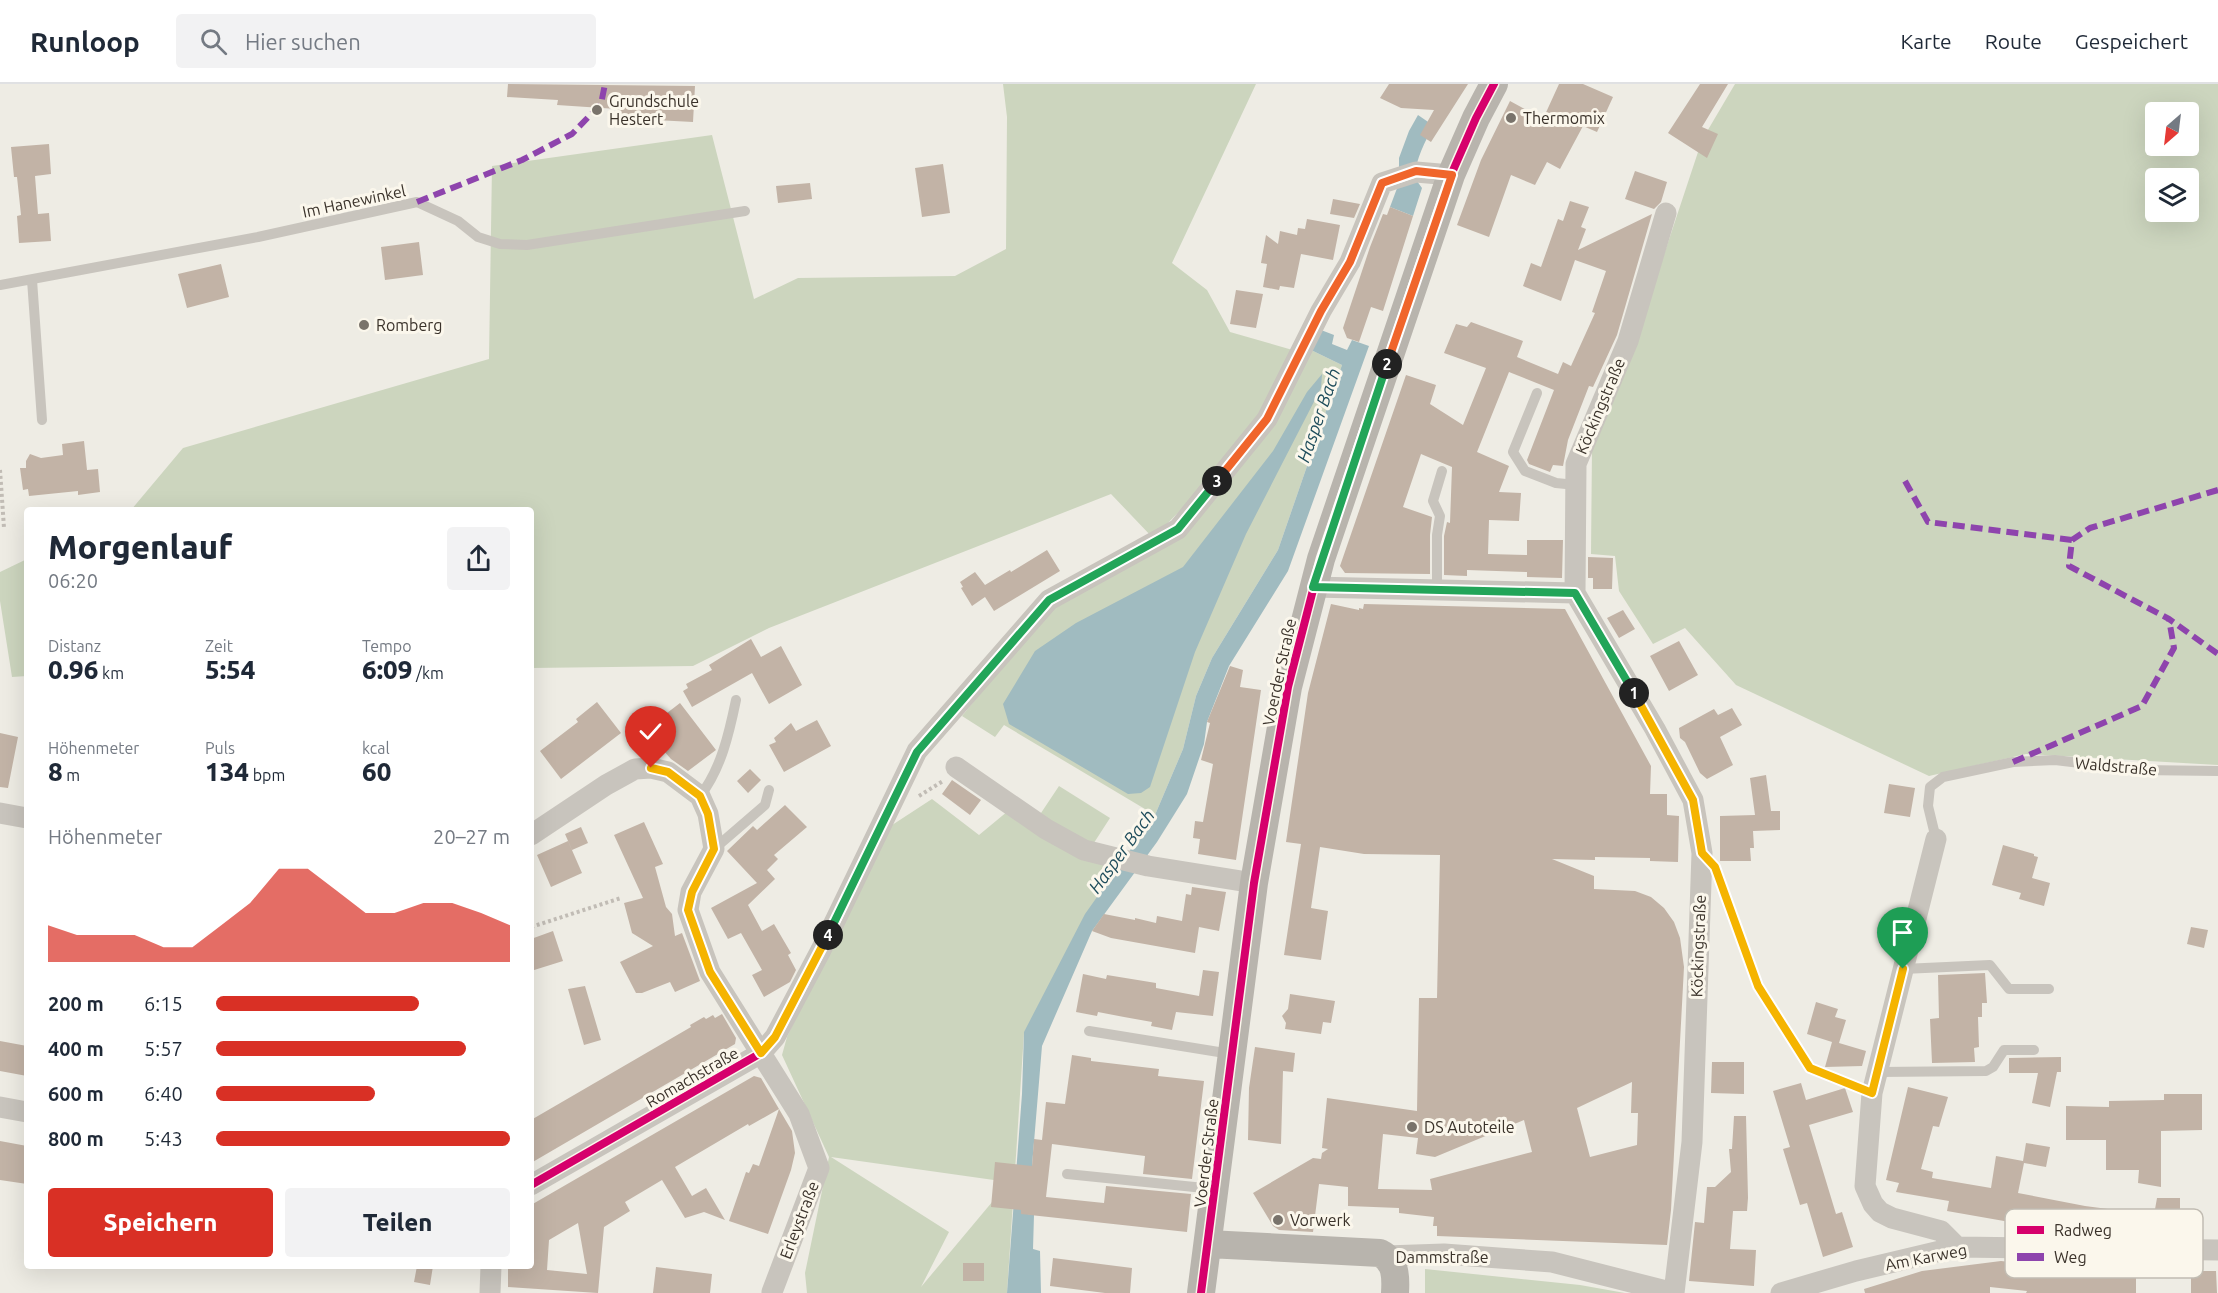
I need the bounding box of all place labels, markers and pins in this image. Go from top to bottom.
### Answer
place label: Grundschule Hestert [609,92,699,128]
marker: Grundschule Hestert [590,103,604,117]
place label: Thermomix [1523,109,1605,127]
marker: Thermomix [1504,111,1518,125]
place label: Romberg [376,316,443,334]
marker: Romberg [357,318,371,332]
pin: 2 [1372,349,1402,379]
pin: 3 [1202,466,1232,496]
pin: 1 [1619,678,1649,708]
pin [625,706,676,768]
pin [1877,907,1928,969]
pin: 4 [813,920,843,950]
place label: DS Autoteile [1424,1118,1515,1136]
marker: DS Autoteile [1405,1120,1419,1134]
place label: Vorwerk [1290,1211,1351,1229]
marker: Vorwerk [1271,1213,1285,1227]

